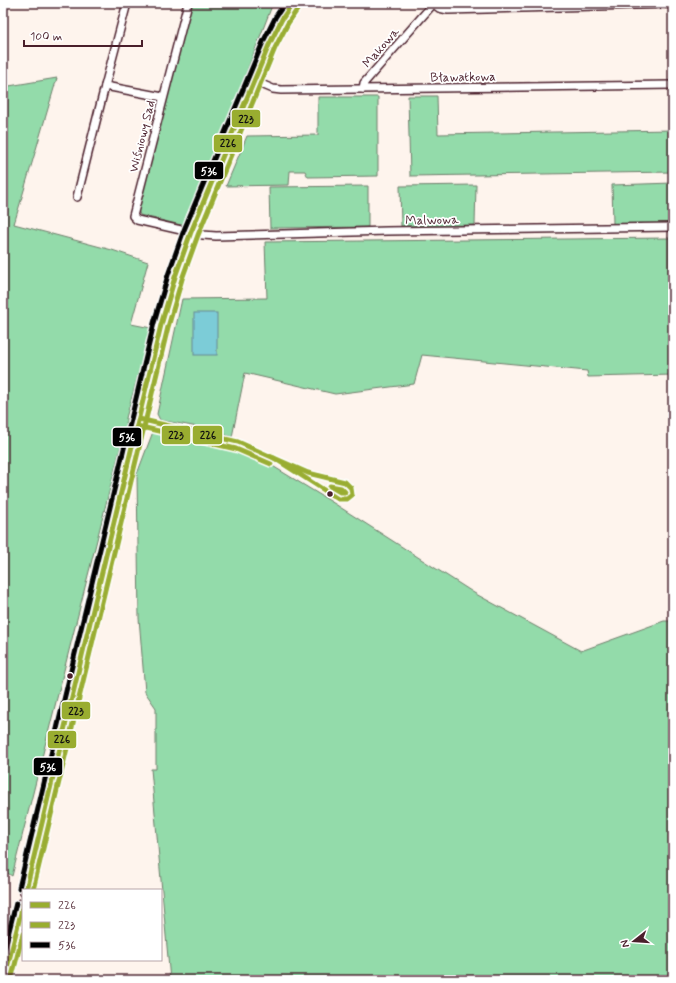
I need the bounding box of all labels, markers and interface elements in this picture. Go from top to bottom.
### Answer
scale bar [24,22,142,48]
street label: Makowa [359,24,404,72]
text: 100 m [30,29,62,45]
street label: Bławatkowa [430,68,496,87]
street label: Wiśniowy Sad [125,99,160,174]
line badge: 223 [231,109,261,128]
text: 223 [238,113,254,127]
line badge: 226 [213,134,243,153]
text: 226 [220,137,236,151]
line badge: 536 [194,161,224,180]
text: 536 [201,165,217,179]
street label: Malwowa [405,212,459,229]
line badge: 223 [161,425,191,445]
line badge: 226 [192,425,223,445]
line badge: 536 [112,427,142,447]
text: 223 [168,429,184,443]
text: 226 [200,429,216,443]
text: 536 [119,431,135,445]
unlabelled marker [325,489,335,499]
unlabelled marker [65,671,75,681]
line badge: 223 [61,701,91,720]
text: 223 [68,705,84,719]
line badge: 226 [47,730,77,749]
text: 226 [54,733,70,747]
line badge: 536 [33,757,63,776]
text: 536 [40,761,56,775]
legend [22,889,162,961]
text: 226 [58,898,76,914]
text: 223 [58,918,75,934]
north arrow [614,921,654,961]
text: 536 [58,938,76,954]
text: N [618,938,633,949]

